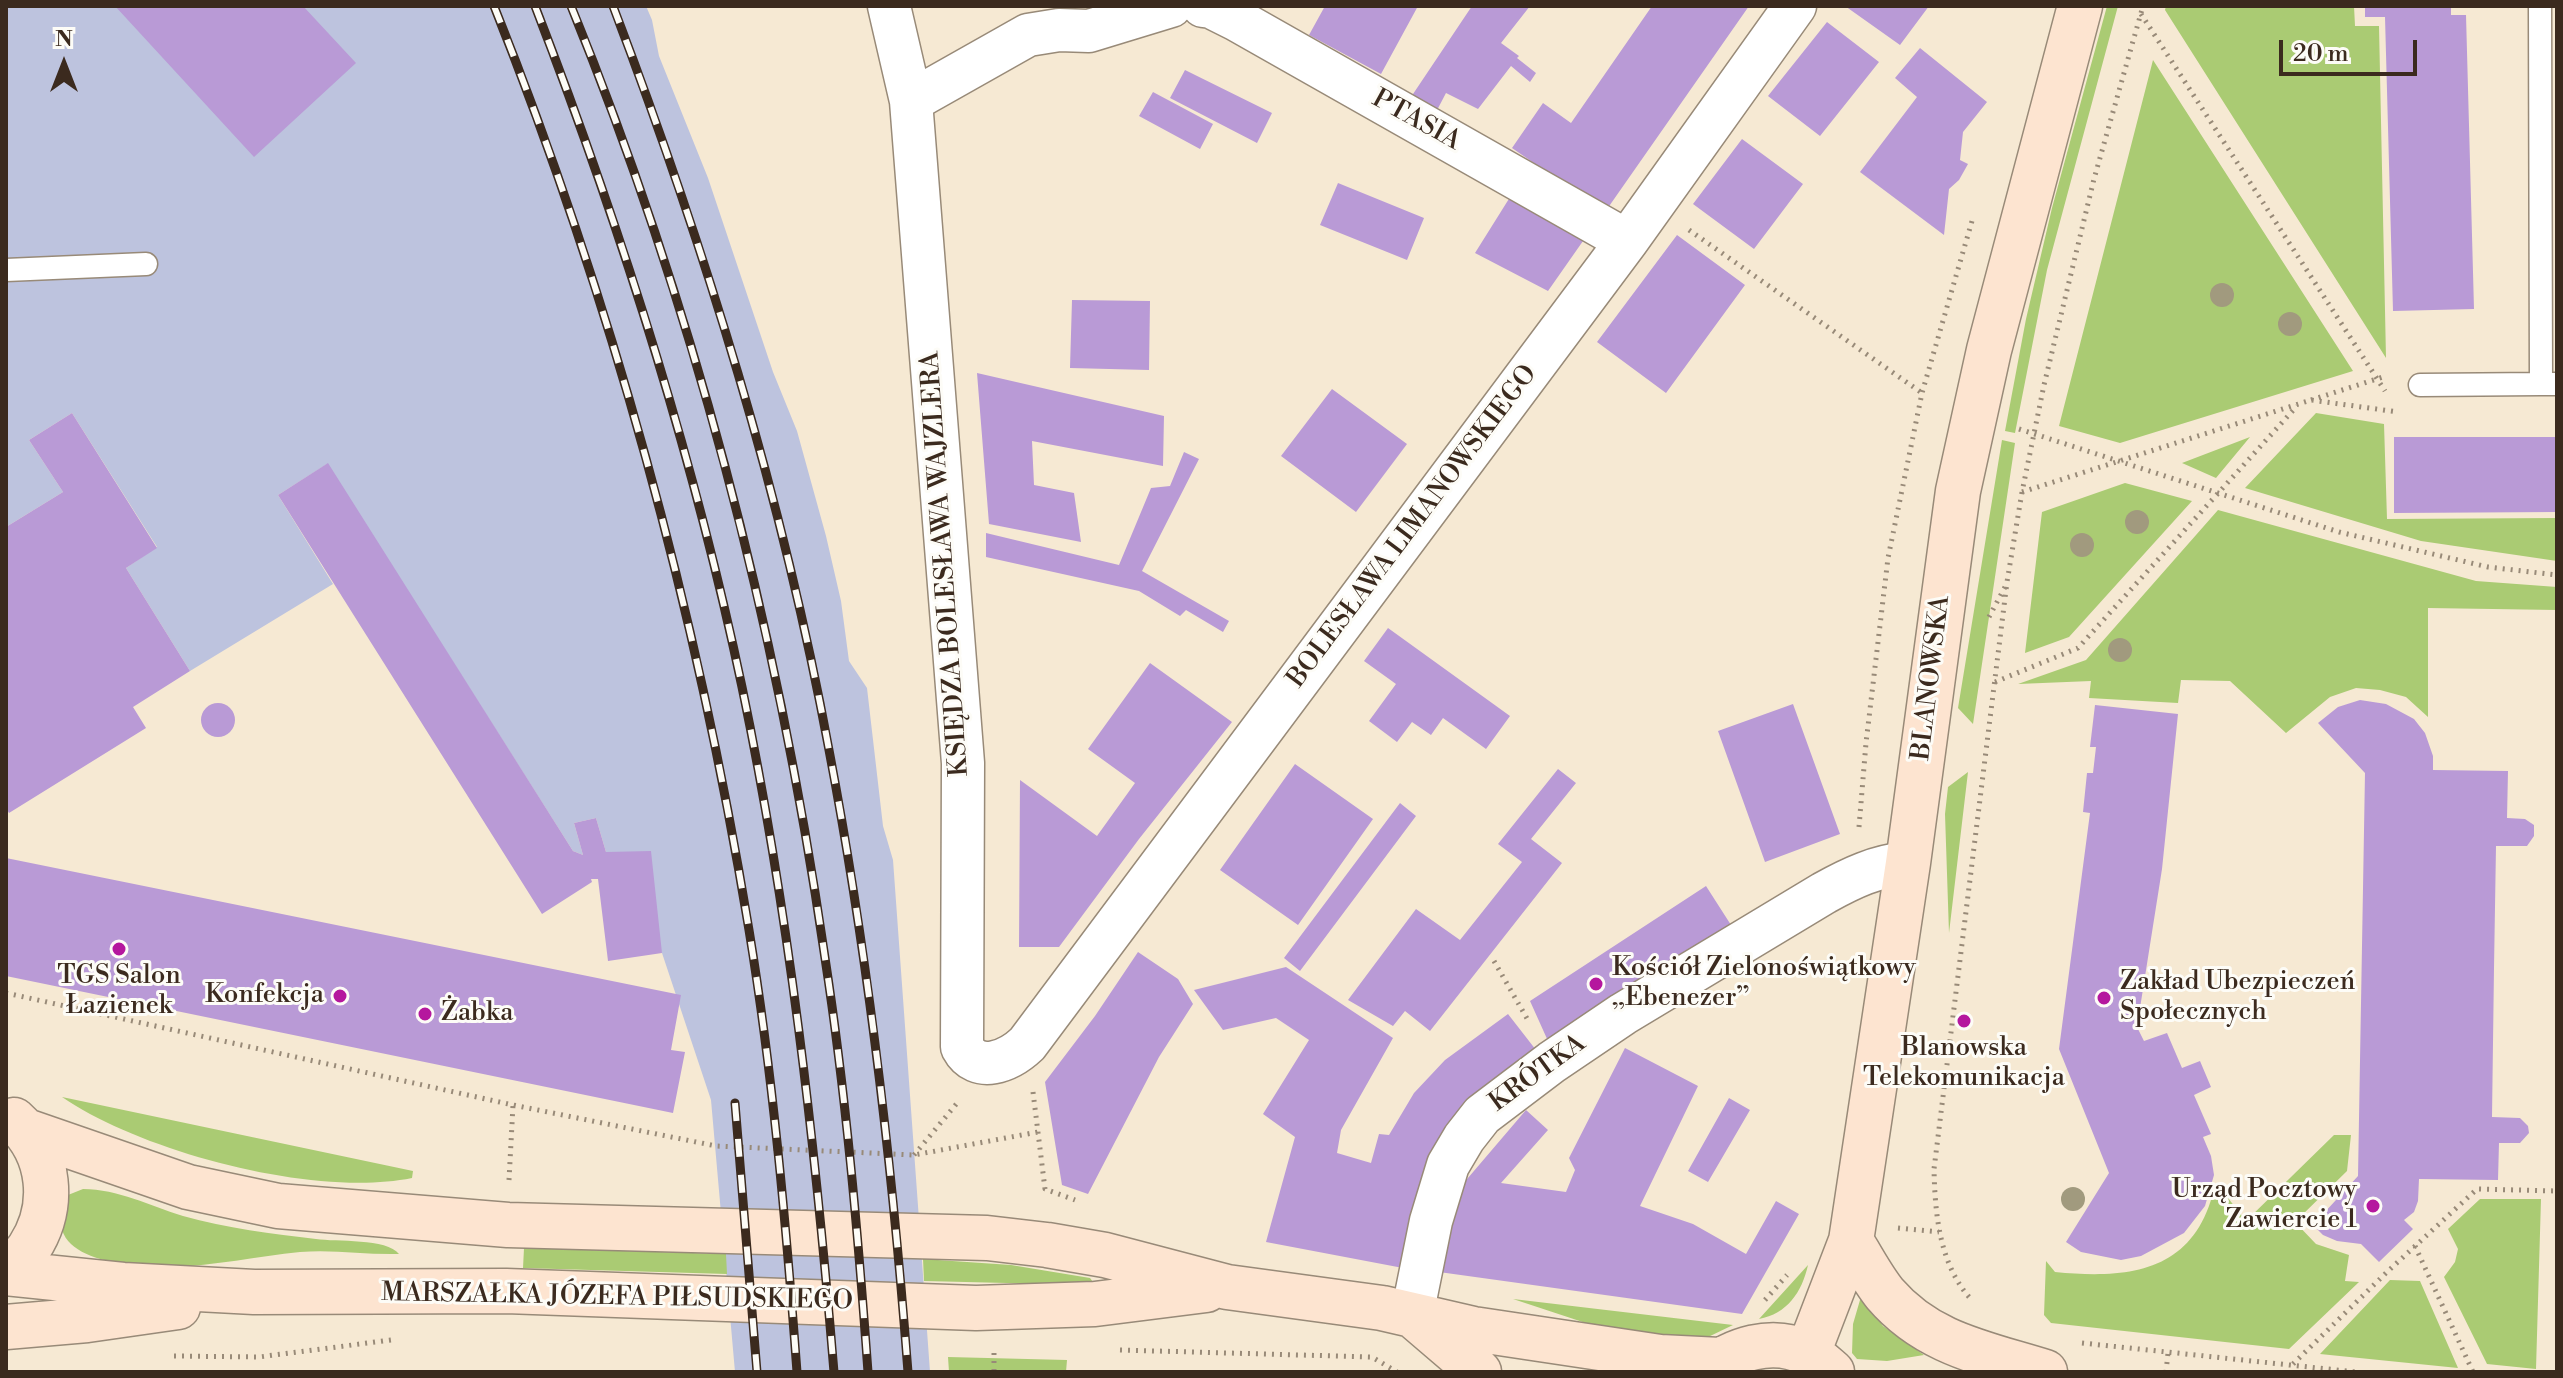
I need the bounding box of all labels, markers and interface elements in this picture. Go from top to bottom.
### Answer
north arrow [24,24,104,104]
scale bar [2283,24,2421,74]
text: N [55,26,73,53]
text: 20 m [2293,39,2349,69]
street label: PTASIA [1366,84,1466,158]
street label: KSIĘDZA BOLESŁAWA WAJZLERA [916,350,976,778]
street label: BOLESŁAWA LIMANOWSKIEGO [1282,360,1544,694]
street label: BLANOWSKA [1906,594,1958,762]
marker: TGS Salon Łazienek [110,940,128,958]
place label: Kościół Zielonoświątkowy „Ebenezer” [1612,953,1916,1014]
place label: TGS Salon Łazienek [57,961,181,1022]
place label: Zakład Ubezpieczeń Społecznych [2120,967,2355,1028]
marker: Kościół Zielonoświątkowy „Ebenezer” [1587,975,1605,993]
place label: Konfekcja [205,980,324,1012]
marker: Konfekcja [331,987,349,1005]
marker: Zakład Ubezpieczeń Społecznych [2095,989,2113,1007]
place label: Żabka [441,998,513,1030]
marker: Żabka [416,1005,434,1023]
marker: Blanowska Telekomunikacja [1955,1012,1973,1030]
street label: KRÓTKA [1484,1029,1592,1119]
place label: Blanowska Telekomunikacja [1863,1033,2065,1094]
place label: Urząd Pocztowy Zawiercie 1 [2172,1175,2357,1236]
marker: Urząd Pocztowy Zawiercie 1 [2364,1197,2382,1215]
street label: MARSZAŁKA JÓZEFA PIŁSUDSKIEGO [381,1278,853,1318]

